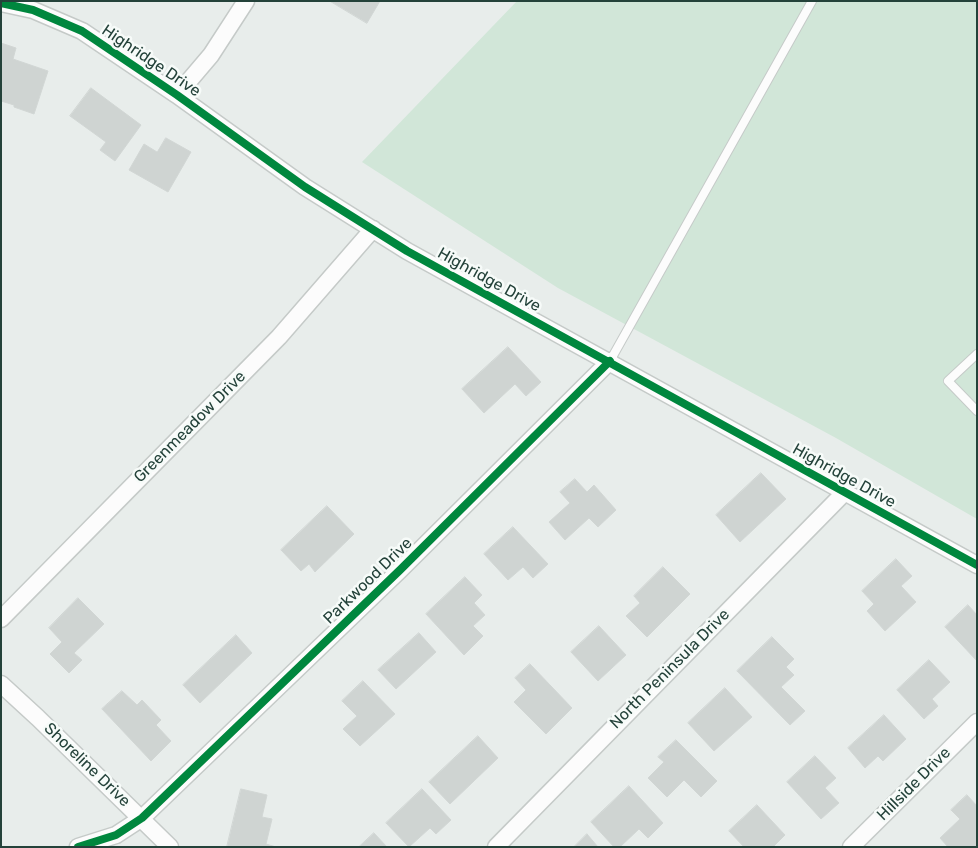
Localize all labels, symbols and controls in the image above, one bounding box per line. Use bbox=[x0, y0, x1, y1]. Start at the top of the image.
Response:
street label: Highridge Drive bbox=[98, 21, 204, 101]
street label: Highridge Drive bbox=[434, 244, 544, 316]
street label: Greenmeadow Drive bbox=[130, 367, 250, 487]
street label: Highridge Drive bbox=[789, 440, 899, 512]
street label: Parkwood Drive bbox=[320, 534, 416, 628]
street label: North Peninsula Drive bbox=[606, 605, 734, 733]
street label: Shoreline Drive bbox=[40, 719, 134, 811]
street label: Hillside Drive bbox=[873, 743, 955, 825]

